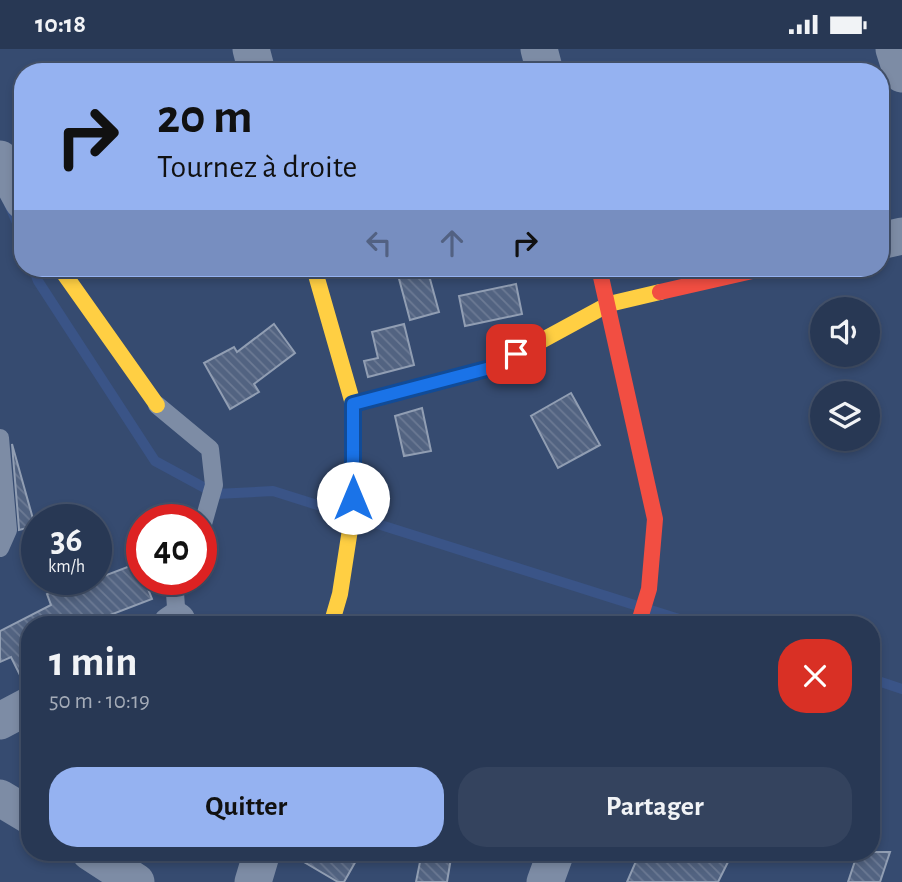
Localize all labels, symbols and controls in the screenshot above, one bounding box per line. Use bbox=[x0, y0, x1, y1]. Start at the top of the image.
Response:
text: 10:18 bbox=[35, 11, 86, 37]
icon: right bbox=[42, 91, 133, 182]
text: 20 m bbox=[157, 93, 253, 142]
text: Tournez à droite bbox=[157, 151, 357, 183]
icon: left bbox=[360, 224, 398, 262]
icon: ahead bbox=[433, 224, 471, 262]
icon: right bbox=[506, 224, 544, 262]
map controls bbox=[810, 297, 880, 451]
button: sound bbox=[810, 297, 880, 367]
pin bbox=[486, 324, 546, 384]
icon: arrive bbox=[497, 335, 535, 373]
button: layers bbox=[810, 381, 880, 451]
position arrow bbox=[316, 461, 390, 535]
speed limit sign: 40 bbox=[126, 504, 217, 595]
text: 36 bbox=[50, 523, 82, 558]
text: km/h bbox=[48, 558, 85, 576]
button: close bbox=[778, 639, 852, 713]
text: 1 min bbox=[49, 641, 138, 683]
text: 50 m · 10:19 bbox=[49, 690, 150, 713]
button: Quitter bbox=[49, 767, 444, 847]
button: Partager bbox=[458, 767, 852, 847]

